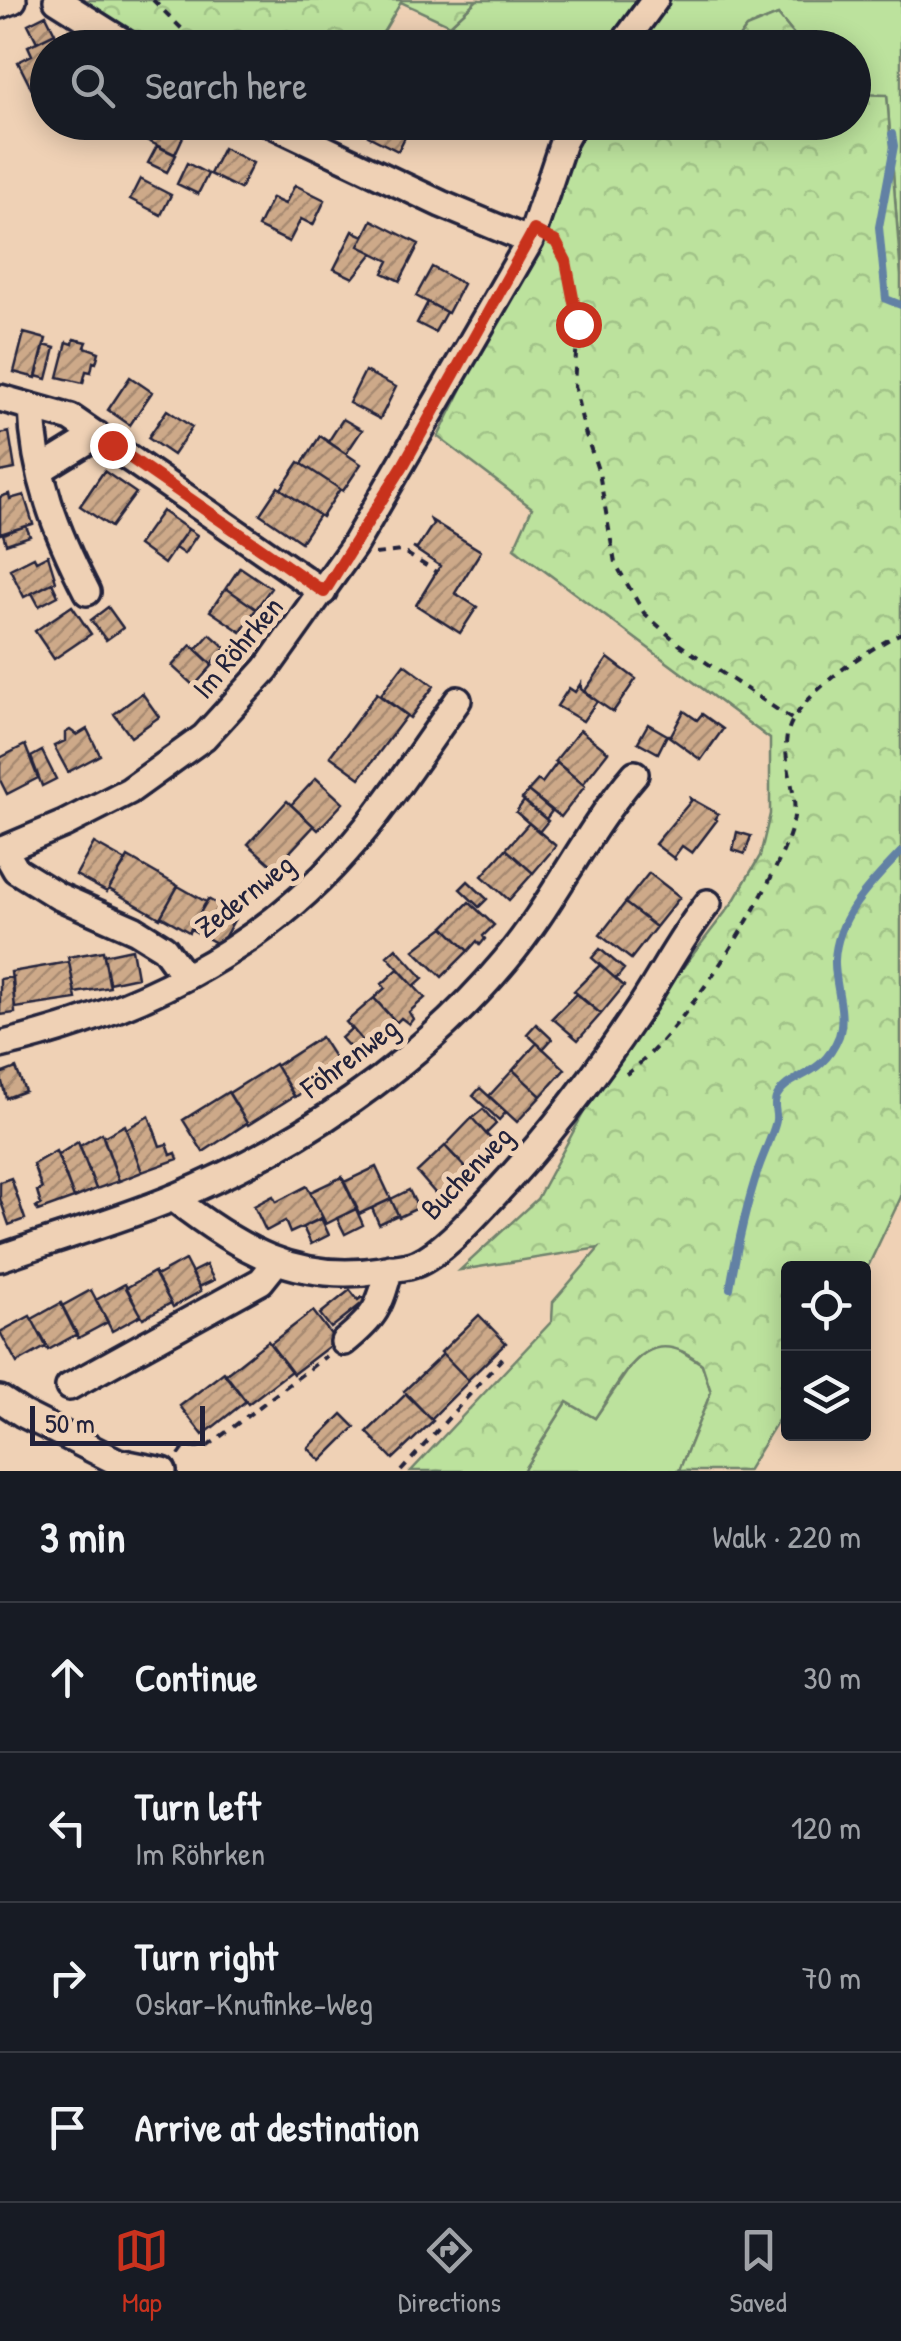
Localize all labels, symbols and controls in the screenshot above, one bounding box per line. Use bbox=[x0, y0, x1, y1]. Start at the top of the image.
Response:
search box bbox=[30, 30, 871, 140]
icon: search bbox=[65, 58, 120, 113]
text: Search here bbox=[145, 59, 307, 111]
route start bbox=[556, 302, 602, 348]
route end bbox=[90, 423, 136, 469]
street label: Im Röhrken bbox=[182, 587, 292, 707]
street label: Zedernweg bbox=[186, 844, 302, 946]
street label: Föhrenweg bbox=[291, 1007, 406, 1107]
street label: Buchenweg bbox=[411, 1116, 521, 1228]
map controls bbox=[781, 1261, 871, 1441]
button: locate bbox=[781, 1261, 871, 1351]
button: layers bbox=[781, 1351, 871, 1441]
scale bar bbox=[30, 1401, 205, 1446]
text: 50 m bbox=[45, 1404, 95, 1442]
text: 3 min bbox=[40, 1508, 125, 1565]
text: Walk · 220 m bbox=[712, 1515, 861, 1558]
icon: ahead bbox=[40, 1650, 95, 1705]
text: Continue bbox=[135, 1651, 257, 1703]
text: 30 m bbox=[803, 1656, 861, 1699]
text: Turn left bbox=[135, 1780, 260, 1832]
icon: left bbox=[40, 1800, 95, 1855]
text: 120 m bbox=[791, 1806, 861, 1849]
text: Im Röhrken bbox=[135, 1832, 265, 1875]
text: Turn right bbox=[135, 1930, 278, 1982]
icon: right bbox=[40, 1950, 95, 2005]
text: 70 m bbox=[802, 1956, 861, 1999]
text: Oskar-Knufinke-Weg bbox=[135, 1982, 373, 2025]
icon: arrive bbox=[40, 2100, 95, 2155]
text: Arrive at destination bbox=[135, 2101, 419, 2153]
tab: Map bbox=[114, 2223, 169, 2321]
tab: Directions bbox=[398, 2223, 501, 2321]
tab: Saved bbox=[730, 2223, 787, 2321]

